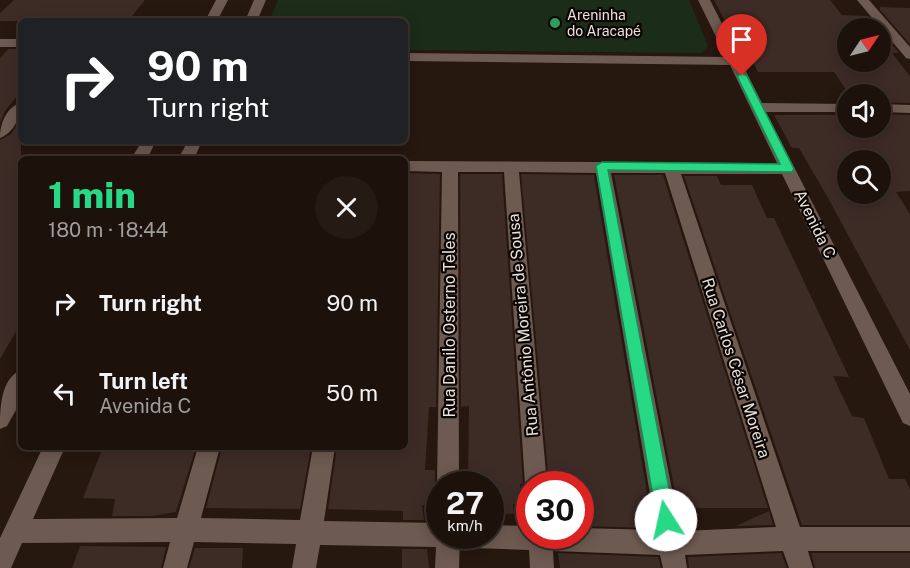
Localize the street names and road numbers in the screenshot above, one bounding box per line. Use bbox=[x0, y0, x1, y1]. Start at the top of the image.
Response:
street label: Avenida C bbox=[790, 187, 840, 261]
street label: Rua Antônio Moreira de Sousa bbox=[504, 213, 542, 437]
street label: Rua Danilo Osterno Teles bbox=[440, 232, 459, 418]
street label: Rua Carlos César Moreira bbox=[698, 275, 774, 461]

